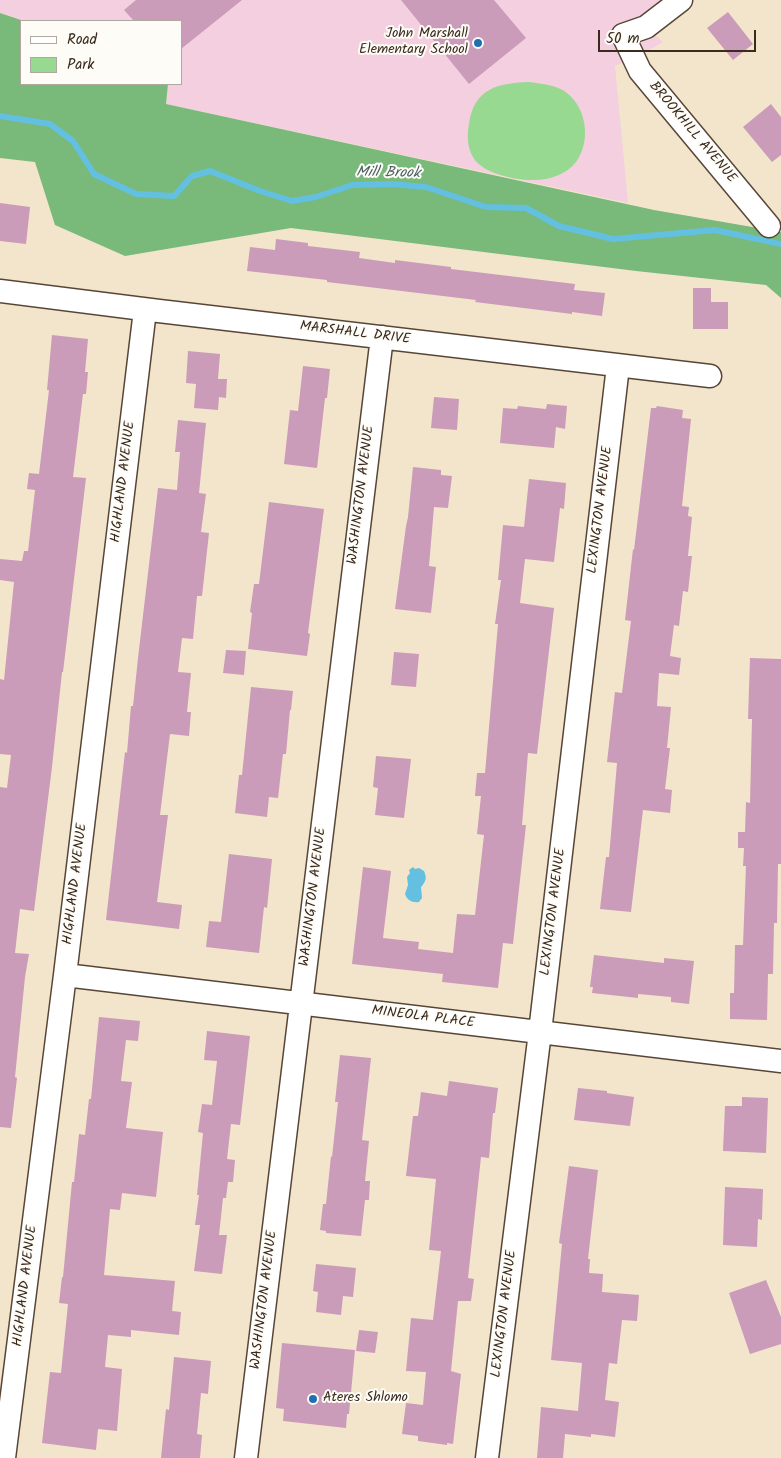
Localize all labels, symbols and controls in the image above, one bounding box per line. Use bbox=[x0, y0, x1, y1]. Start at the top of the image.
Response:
legend bbox=[20, 20, 182, 85]
scale bar bbox=[601, 20, 758, 52]
place label: John Marshall Elementary School bbox=[359, 27, 468, 59]
text: 50 m bbox=[606, 27, 640, 51]
text: Road bbox=[67, 28, 97, 52]
marker: John Marshall Elementary School bbox=[472, 37, 484, 49]
text: Park bbox=[67, 53, 94, 77]
street label: BROOKHILL AVENUE bbox=[645, 79, 739, 187]
water label: Mill Brook bbox=[356, 164, 420, 184]
street label: MARSHALL DRIVE bbox=[299, 319, 411, 349]
street label: HIGHLAND AVENUE bbox=[108, 420, 140, 544]
street label: WASHINGTON AVENUE bbox=[345, 424, 379, 566]
street label: LEXINGTON AVENUE bbox=[585, 445, 617, 575]
street label: HIGHLAND AVENUE bbox=[60, 822, 92, 946]
street label: WASHINGTON AVENUE bbox=[297, 826, 331, 968]
street label: LEXINGTON AVENUE bbox=[538, 847, 570, 977]
street label: MINEOLA PLACE bbox=[370, 1003, 476, 1033]
street label: HIGHLAND AVENUE bbox=[10, 1224, 42, 1348]
street label: WASHINGTON AVENUE bbox=[248, 1229, 282, 1371]
street label: LEXINGTON AVENUE bbox=[489, 1249, 521, 1379]
place label: Ateres Shlomo bbox=[323, 1391, 408, 1407]
marker: Ateres Shlomo bbox=[307, 1393, 319, 1405]

